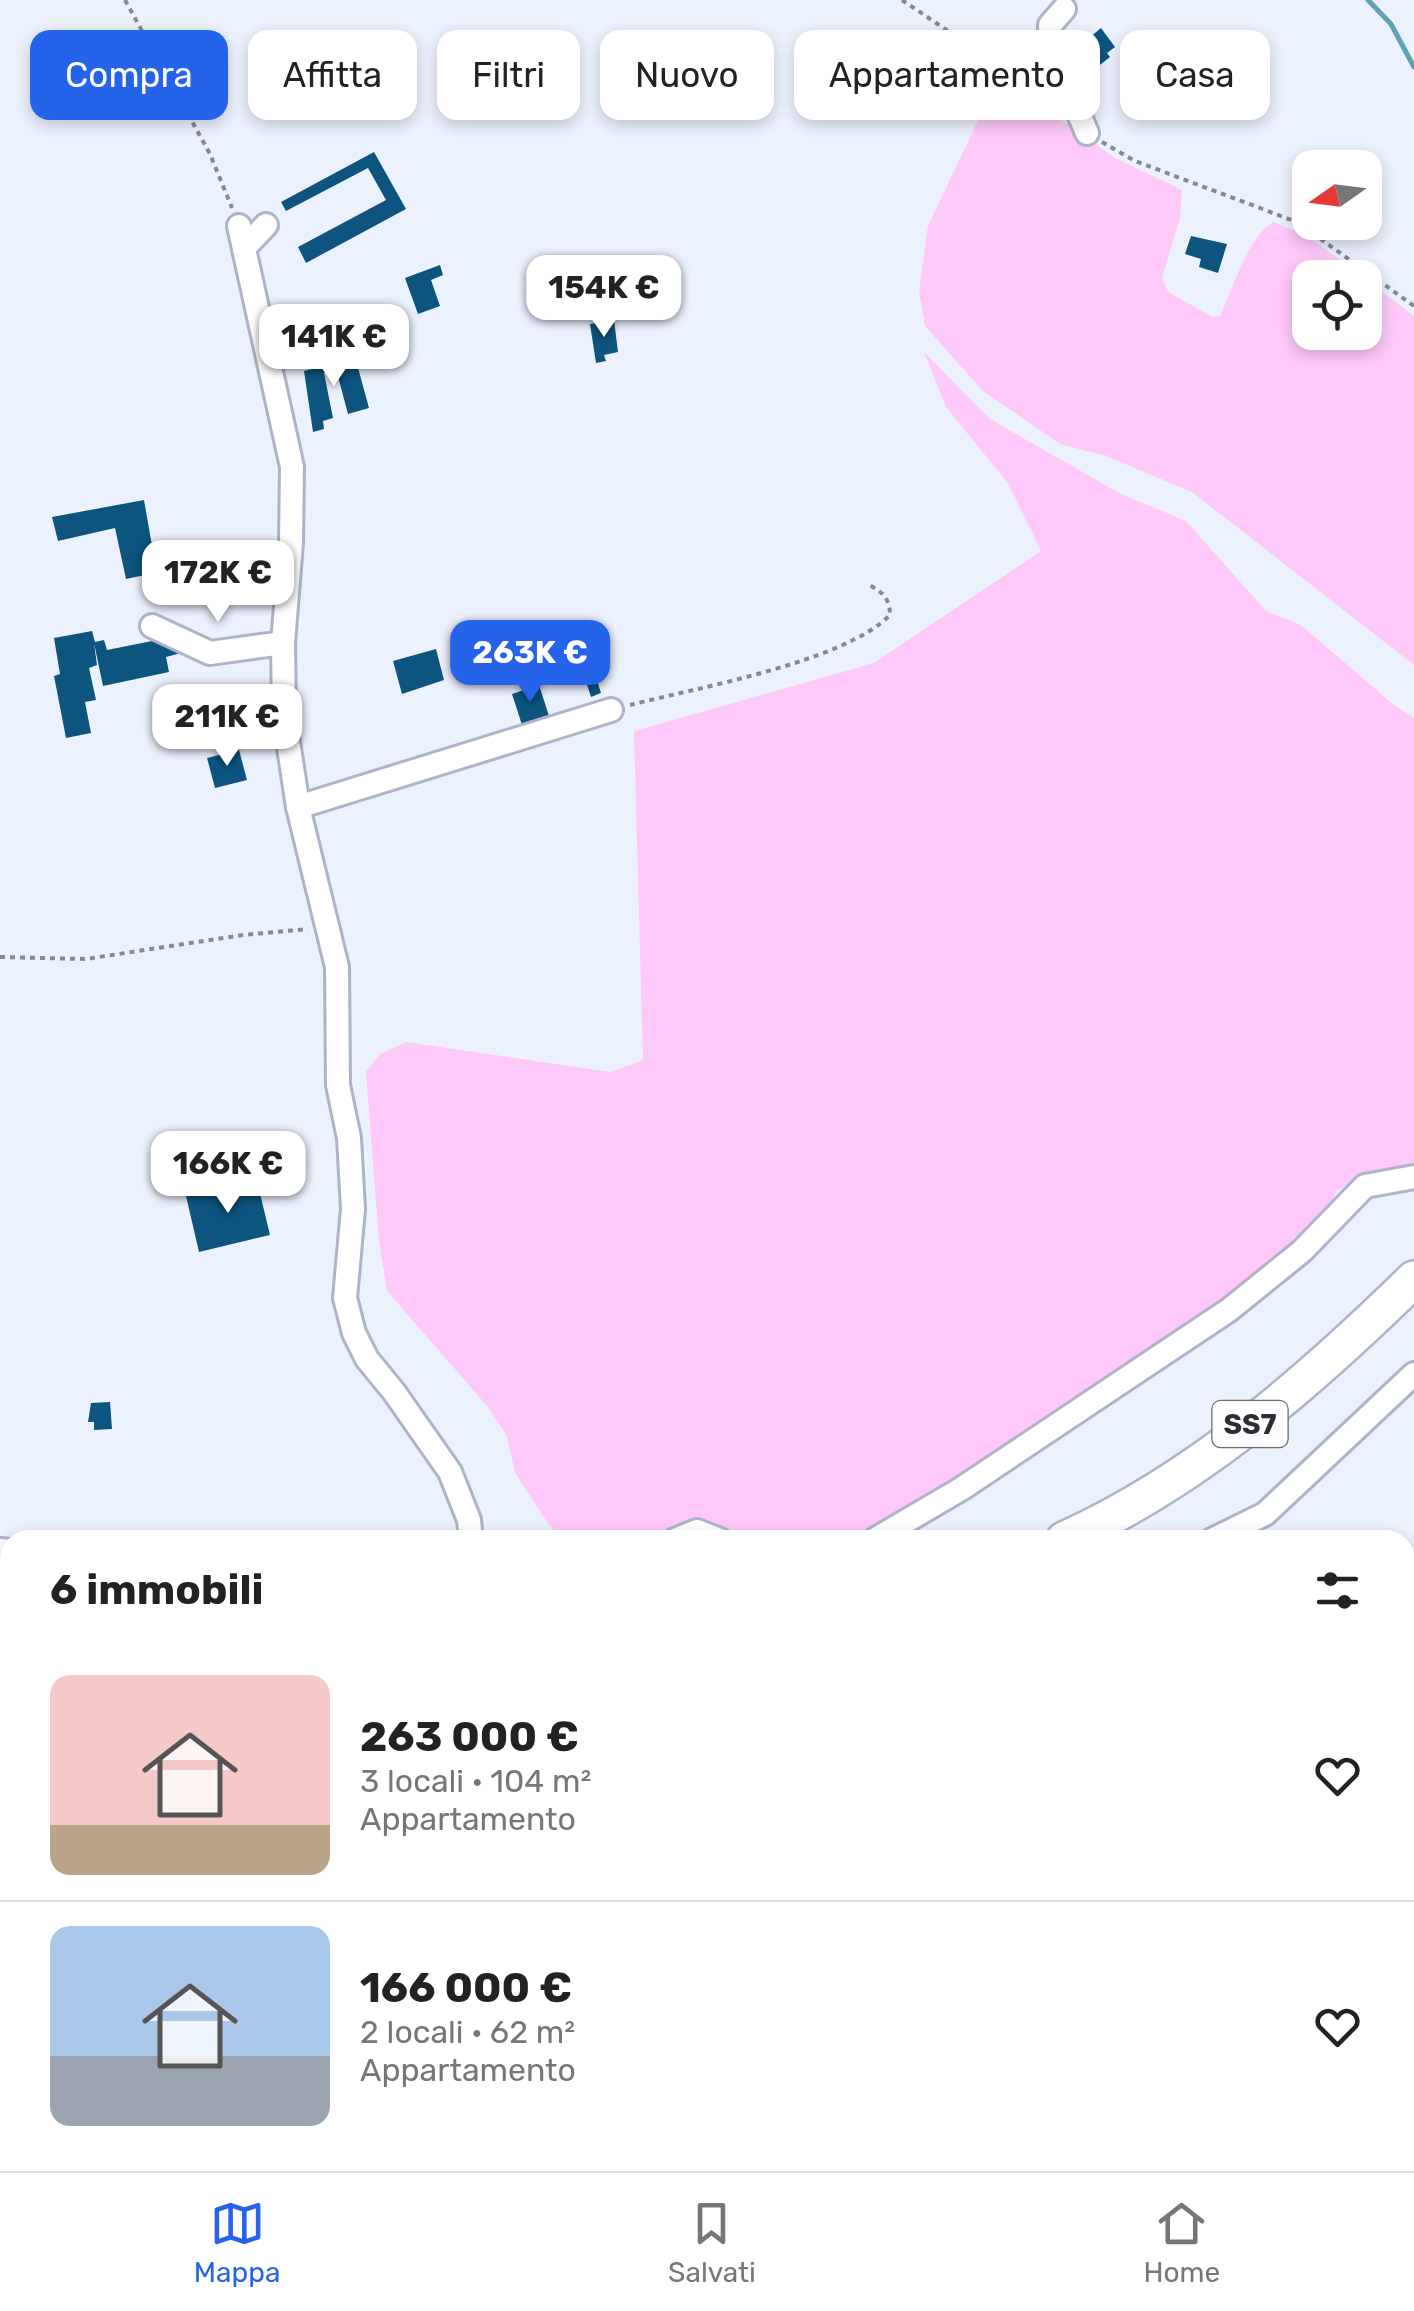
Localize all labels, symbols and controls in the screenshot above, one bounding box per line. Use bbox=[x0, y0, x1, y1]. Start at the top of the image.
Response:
chip: Compra bbox=[30, 30, 228, 120]
chip: Affitta bbox=[248, 30, 417, 120]
chip: Filtri bbox=[437, 30, 580, 120]
chip: Nuovo bbox=[600, 30, 774, 120]
chip: Appartamento bbox=[794, 30, 1100, 120]
chip: Casa bbox=[1120, 30, 1270, 120]
north arrow bbox=[1292, 150, 1382, 240]
map controls bbox=[1292, 150, 1382, 350]
pin: 154K € bbox=[523, 255, 685, 340]
button: locate bbox=[1292, 260, 1382, 350]
text: 154K € bbox=[548, 268, 660, 306]
pin: 141K € bbox=[253, 304, 415, 389]
text: 141K € bbox=[281, 317, 387, 355]
pin: 172K € bbox=[137, 540, 299, 625]
text: 172K € bbox=[164, 553, 272, 591]
pin: 263K € bbox=[449, 620, 611, 705]
text: 263K € bbox=[472, 633, 588, 671]
pin: 211K € bbox=[146, 684, 308, 769]
text: 211K € bbox=[174, 697, 280, 735]
pin: 166K € bbox=[147, 1131, 309, 1216]
text: 166K € bbox=[173, 1144, 283, 1182]
road number: SS7 bbox=[1212, 1401, 1288, 1447]
icon: filters bbox=[1310, 1563, 1365, 1618]
text: 6 immobili bbox=[50, 1565, 263, 1615]
text: 263 000 € bbox=[360, 1712, 579, 1762]
icon: home bbox=[130, 1715, 250, 1835]
icon: heart bbox=[1310, 1748, 1365, 1803]
text: 3 locali · 104 m² bbox=[360, 1762, 591, 1800]
text: Appartamento bbox=[360, 1800, 576, 1838]
text: 166 000 € bbox=[360, 1963, 572, 2013]
icon: home bbox=[130, 1966, 250, 2086]
icon: heart bbox=[1310, 1999, 1365, 2054]
text: 2 locali · 62 m² bbox=[360, 2013, 575, 2051]
text: Appartamento bbox=[360, 2051, 576, 2089]
tab: Mappa bbox=[194, 2196, 280, 2289]
tab: Salvati bbox=[668, 2196, 756, 2289]
tab: Home bbox=[1144, 2196, 1220, 2289]

